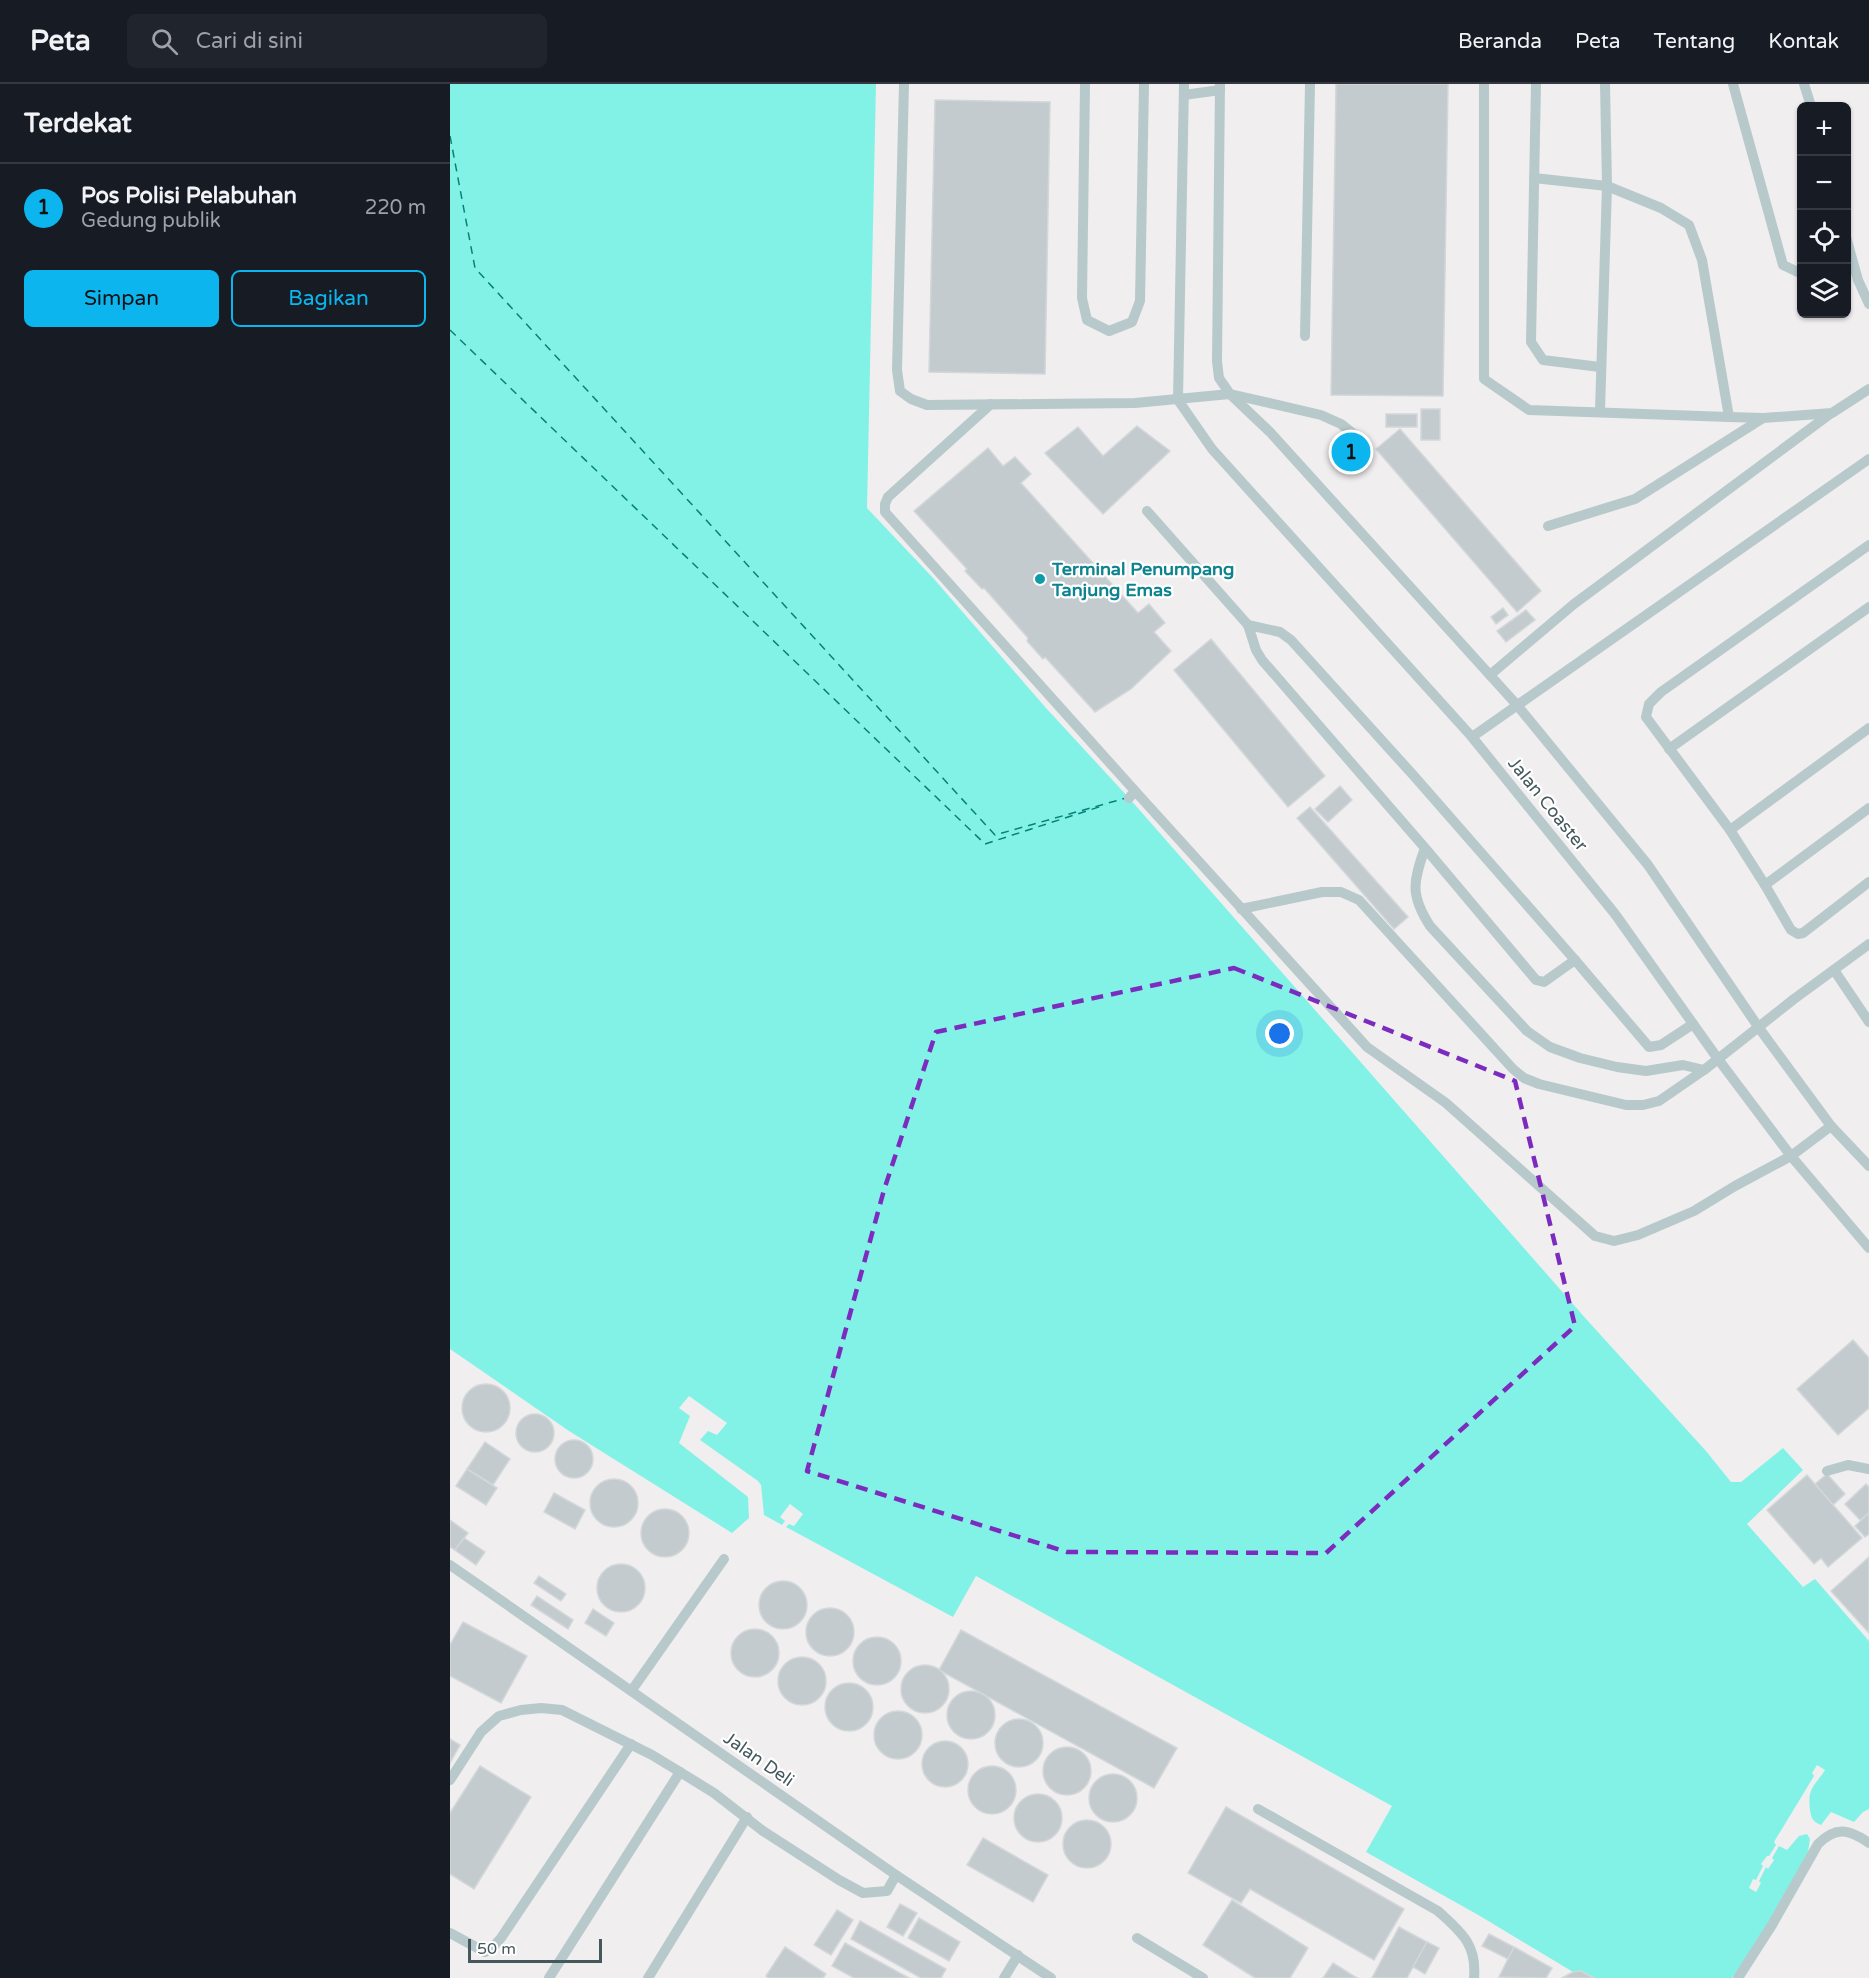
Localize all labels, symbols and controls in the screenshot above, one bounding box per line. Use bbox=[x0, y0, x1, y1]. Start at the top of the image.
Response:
search box bbox=[127, 14, 547, 68]
text: Peta bbox=[30, 24, 91, 58]
icon: search bbox=[148, 25, 181, 58]
text: Cari di sini bbox=[196, 28, 303, 54]
text: Beranda bbox=[1458, 29, 1542, 54]
text: Peta bbox=[1575, 29, 1621, 54]
text: Tentang bbox=[1654, 29, 1735, 54]
text: Kontak bbox=[1768, 29, 1839, 54]
map controls bbox=[1797, 102, 1851, 318]
button: + bbox=[1797, 102, 1851, 156]
text: Terdekat bbox=[24, 108, 132, 139]
button: − bbox=[1797, 156, 1851, 210]
text: Pos Polisi Pelabuhan bbox=[81, 183, 297, 209]
text: 1 bbox=[37, 196, 50, 220]
text: 220 m bbox=[365, 196, 426, 220]
text: Gedung publik bbox=[81, 209, 221, 233]
button: locate bbox=[1797, 210, 1851, 264]
button: layers bbox=[1797, 264, 1851, 318]
button: Simpan bbox=[24, 270, 219, 327]
button: Bagikan bbox=[231, 270, 426, 327]
pin: 1 bbox=[1332, 430, 1370, 475]
place label: Terminal Penumpang Tanjung Emas bbox=[1051, 558, 1234, 601]
marker: Terminal Penumpang Tanjung Emas bbox=[1033, 572, 1047, 586]
street label: Jalan Coaster bbox=[1503, 753, 1593, 855]
your location bbox=[1265, 1019, 1294, 1048]
street label: Jalan Deli bbox=[719, 1727, 799, 1791]
scale bar bbox=[468, 1936, 602, 1964]
text: 50 m bbox=[477, 1939, 516, 1959]

